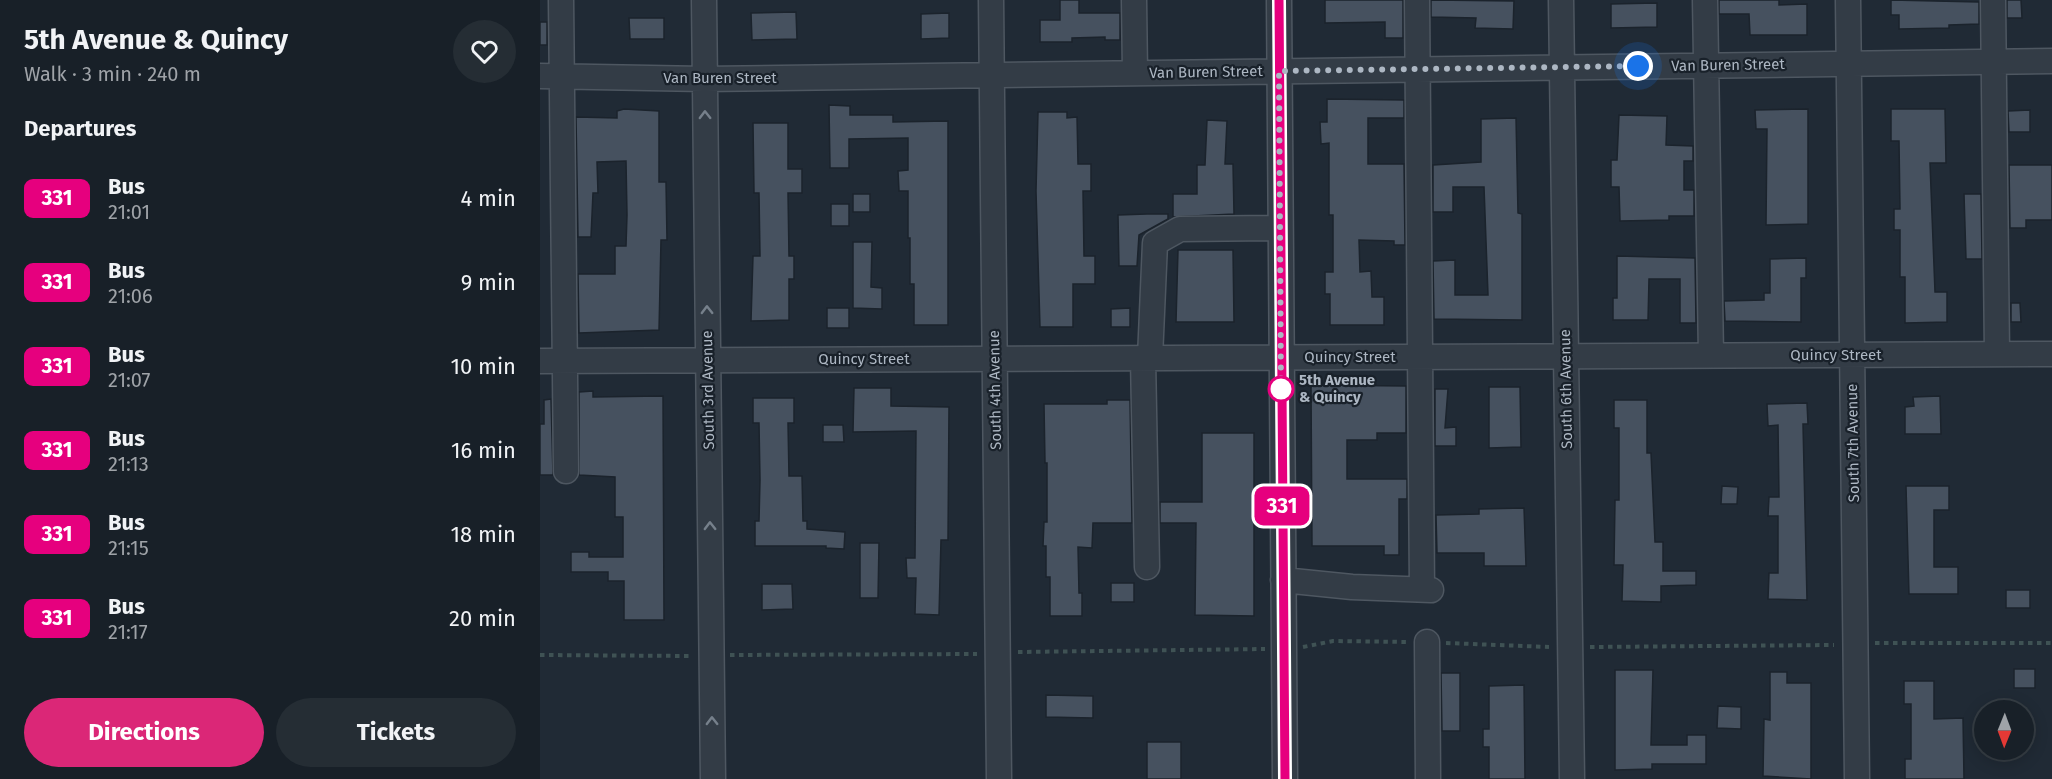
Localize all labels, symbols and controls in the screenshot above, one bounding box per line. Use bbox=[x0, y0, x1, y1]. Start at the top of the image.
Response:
button: heart bbox=[453, 20, 516, 83]
text: 5th Avenue & Quincy bbox=[24, 23, 288, 56]
your location bbox=[1623, 51, 1653, 81]
street label: Van Buren Street bbox=[1671, 55, 1785, 75]
text: Walk · 3 min · 240 m bbox=[24, 62, 201, 86]
street label: Van Buren Street bbox=[1149, 62, 1263, 82]
street label: Van Buren Street bbox=[663, 69, 777, 87]
one-way arrow bbox=[699, 110, 711, 119]
text: Departures bbox=[24, 115, 136, 142]
text: Bus bbox=[108, 173, 145, 200]
text: 331 bbox=[41, 185, 73, 211]
text: 4 min bbox=[461, 185, 516, 212]
text: 21:01 bbox=[108, 200, 150, 224]
text: Bus bbox=[108, 257, 145, 284]
text: 331 bbox=[41, 269, 73, 295]
text: 9 min bbox=[461, 269, 516, 296]
text: 21:06 bbox=[108, 284, 153, 308]
one-way arrow bbox=[701, 305, 713, 314]
street label: South 6th Avenue bbox=[1556, 329, 1576, 449]
street label: South 3rd Avenue bbox=[698, 330, 718, 450]
street label: South 4th Avenue bbox=[985, 330, 1005, 450]
text: Bus bbox=[108, 341, 145, 368]
street label: Quincy Street bbox=[1790, 346, 1882, 364]
street label: Quincy Street bbox=[1304, 348, 1396, 366]
street label: Quincy Street bbox=[818, 350, 910, 368]
text: 331 bbox=[41, 353, 73, 379]
text: 10 min bbox=[450, 353, 516, 380]
text: 21:07 bbox=[108, 368, 151, 392]
place label: 5th Avenue & Quincy bbox=[1299, 371, 1375, 406]
marker: 5th Avenue & Quincy bbox=[1268, 376, 1294, 402]
street label: South 7th Avenue bbox=[1843, 384, 1863, 502]
text: Bus bbox=[108, 425, 145, 452]
text: 331 bbox=[41, 437, 73, 463]
text: 16 min bbox=[451, 437, 516, 464]
text: 21:13 bbox=[108, 452, 149, 476]
line badge: 331 bbox=[1248, 486, 1317, 526]
text: 331 bbox=[1266, 493, 1298, 519]
text: Bus bbox=[108, 509, 145, 536]
text: 331 bbox=[41, 521, 73, 547]
text: 18 min bbox=[451, 521, 516, 548]
one-way arrow bbox=[703, 521, 716, 530]
text: 21:15 bbox=[108, 536, 149, 560]
text: Bus bbox=[108, 593, 145, 620]
text: 331 bbox=[41, 605, 73, 631]
text: 20 min bbox=[449, 605, 516, 632]
text: 21:17 bbox=[108, 620, 148, 644]
button: Directions bbox=[24, 698, 264, 767]
button: Tickets bbox=[276, 698, 516, 767]
north arrow bbox=[1974, 700, 2034, 760]
map controls bbox=[1974, 700, 2034, 760]
one-way arrow bbox=[706, 716, 718, 725]

